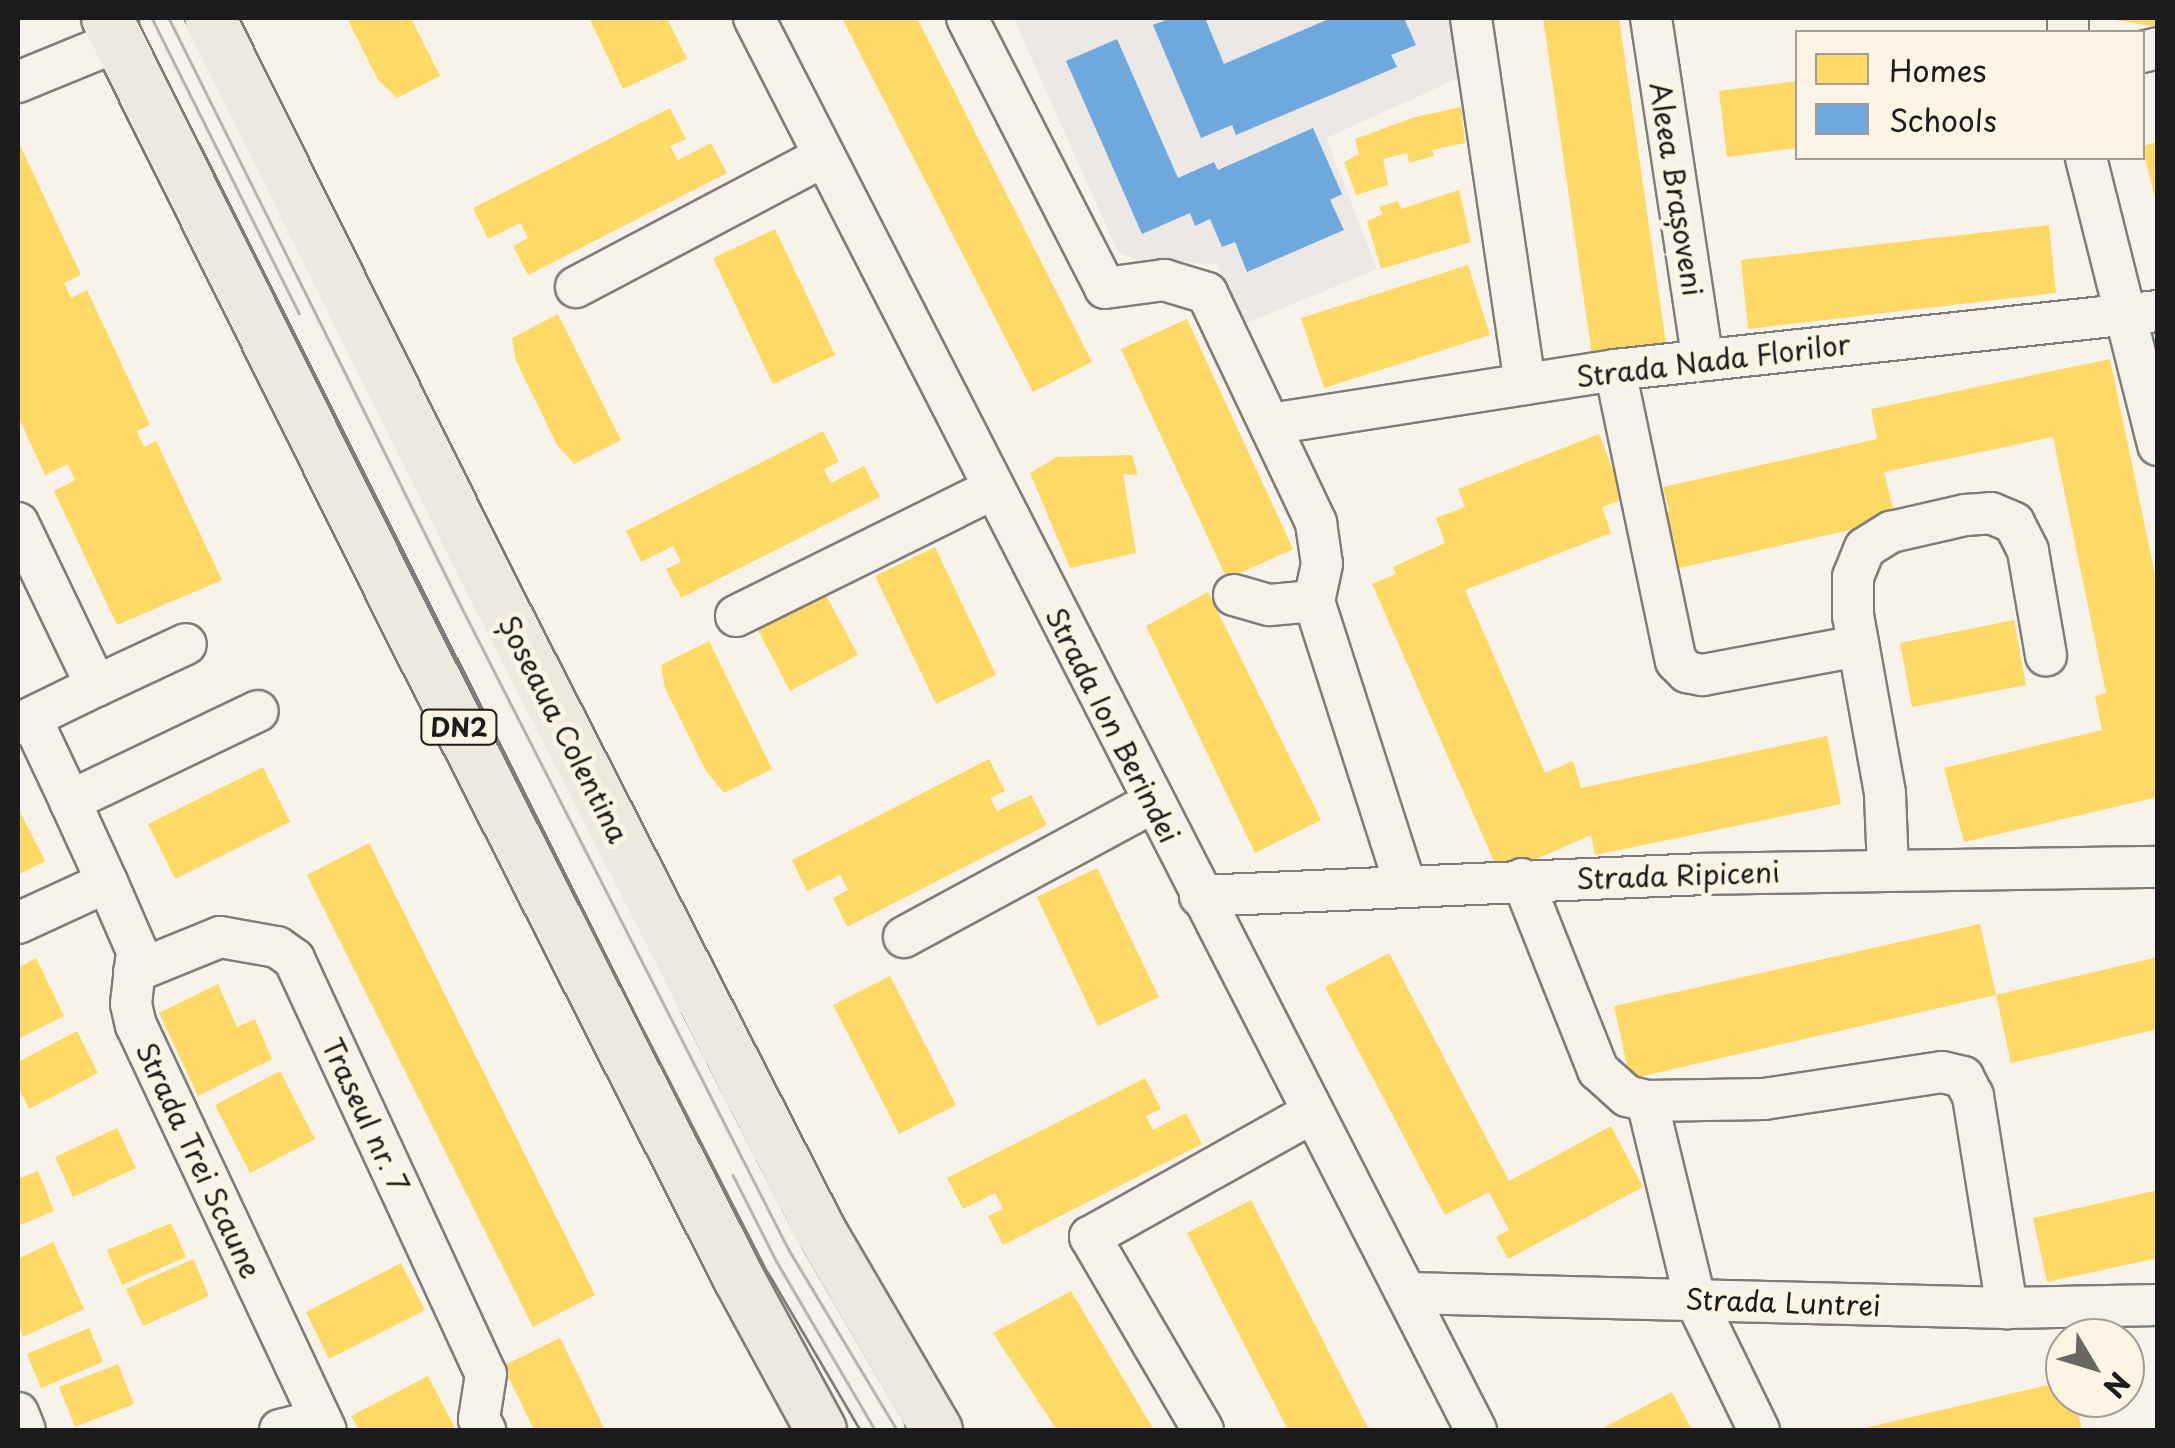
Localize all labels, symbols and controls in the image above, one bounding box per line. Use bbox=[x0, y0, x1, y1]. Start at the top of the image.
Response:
legend bbox=[1795, 30, 2145, 160]
text: Homes bbox=[1889, 47, 1986, 92]
street label: Aleea Brașoveni bbox=[1643, 79, 1711, 299]
text: Schools bbox=[1889, 97, 1997, 142]
street label: Strada Nada Florilor bbox=[1573, 326, 1853, 394]
street label: Strada Ion Berindei bbox=[1039, 601, 1187, 849]
street label: Șoseaua Colentina bbox=[492, 610, 636, 848]
road number: DN2 bbox=[419, 707, 499, 747]
street label: Strada Ripiceni bbox=[1575, 855, 1781, 895]
street label: Traseul nr. 7 bbox=[316, 1033, 416, 1197]
street label: Strada Trei Scaune bbox=[129, 1035, 269, 1285]
street label: Strada Luntrei bbox=[1684, 1282, 1882, 1322]
north arrow bbox=[2045, 1318, 2145, 1418]
text: N bbox=[2094, 1364, 2141, 1408]

